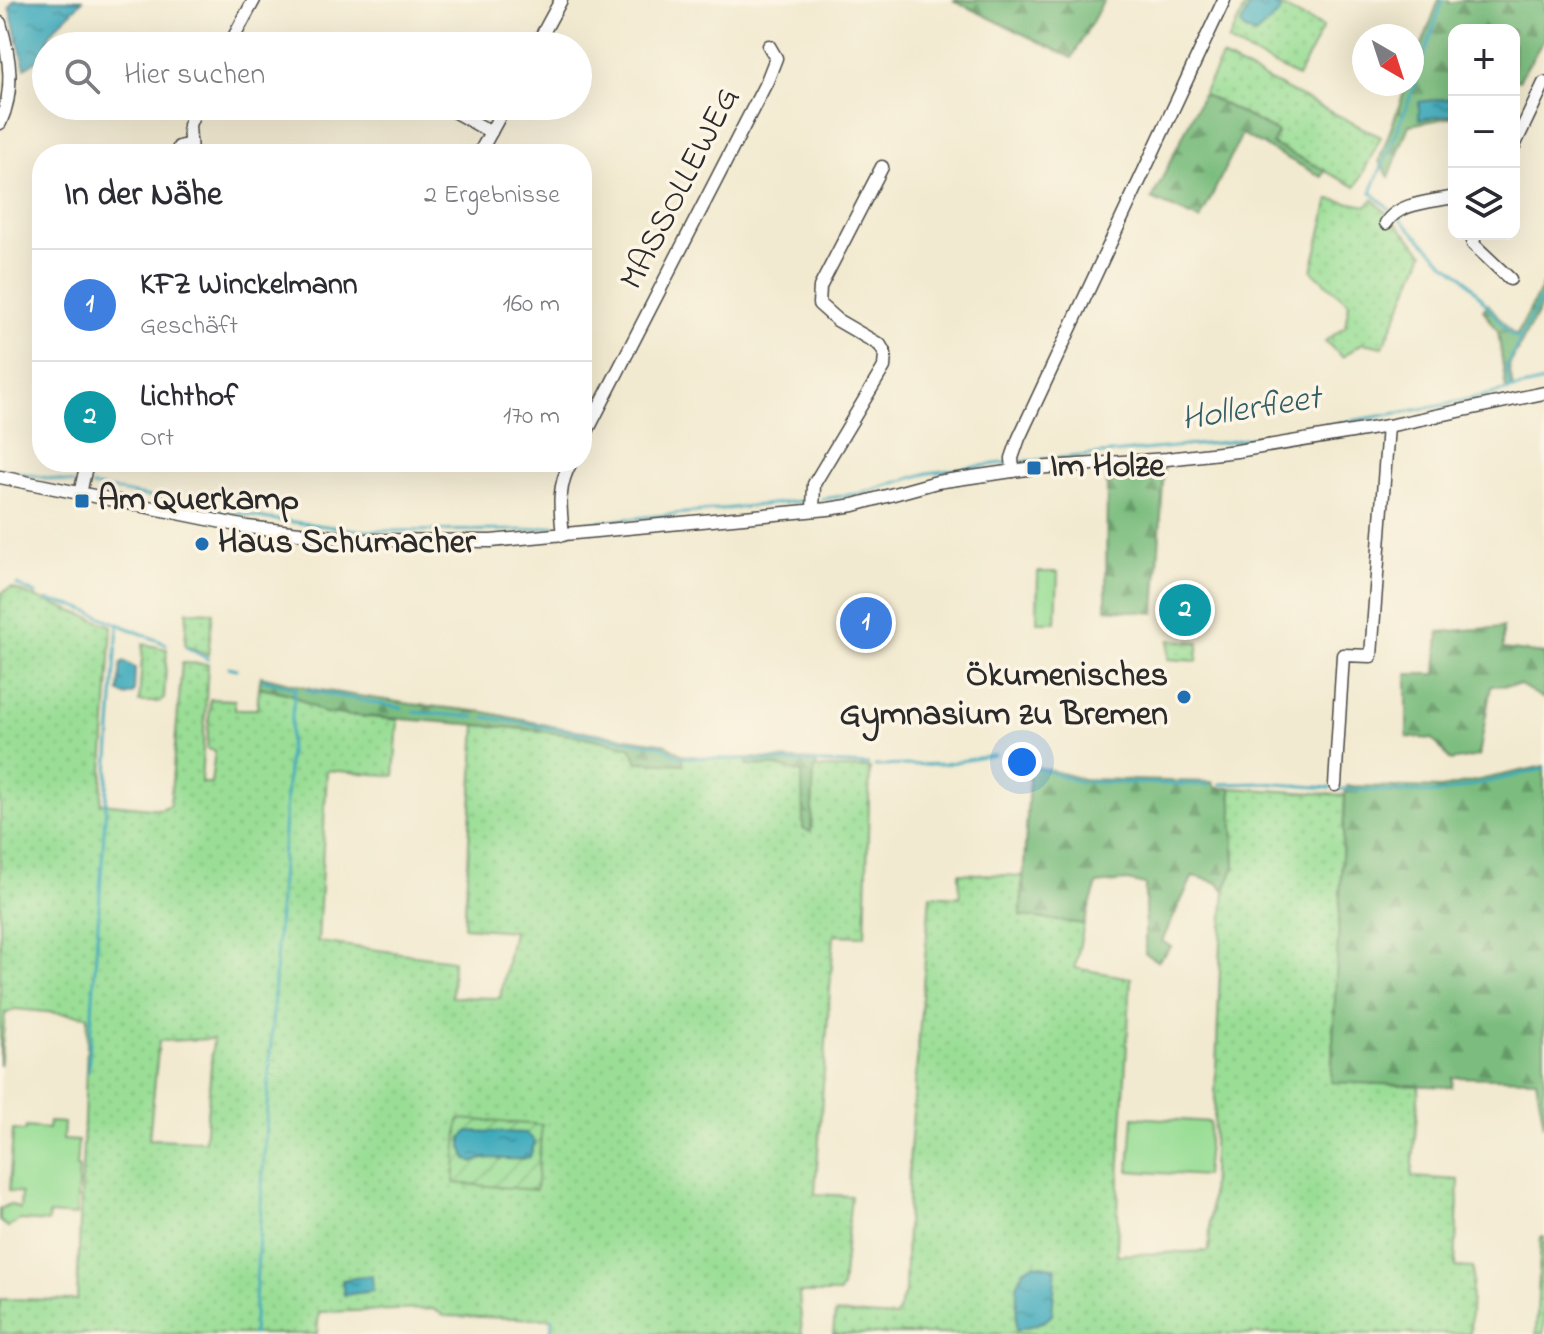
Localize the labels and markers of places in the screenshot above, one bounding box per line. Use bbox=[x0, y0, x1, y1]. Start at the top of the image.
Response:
place label: Im Holze bbox=[1050, 443, 1165, 493]
marker: Im Holze bbox=[1025, 459, 1043, 477]
place label: Am Querkamp bbox=[98, 476, 299, 526]
marker: Am Querkamp bbox=[73, 492, 91, 510]
place label: Haus Schumacher bbox=[218, 519, 477, 569]
marker: Haus Schumacher bbox=[193, 535, 211, 553]
pin: 2 bbox=[1159, 580, 1211, 640]
pin: 1 bbox=[840, 593, 892, 653]
place label: Ökumenisches Gymnasium zu Bremen bbox=[839, 652, 1168, 742]
marker: Ökumenisches Gymnasium zu Bremen bbox=[1175, 688, 1193, 706]

